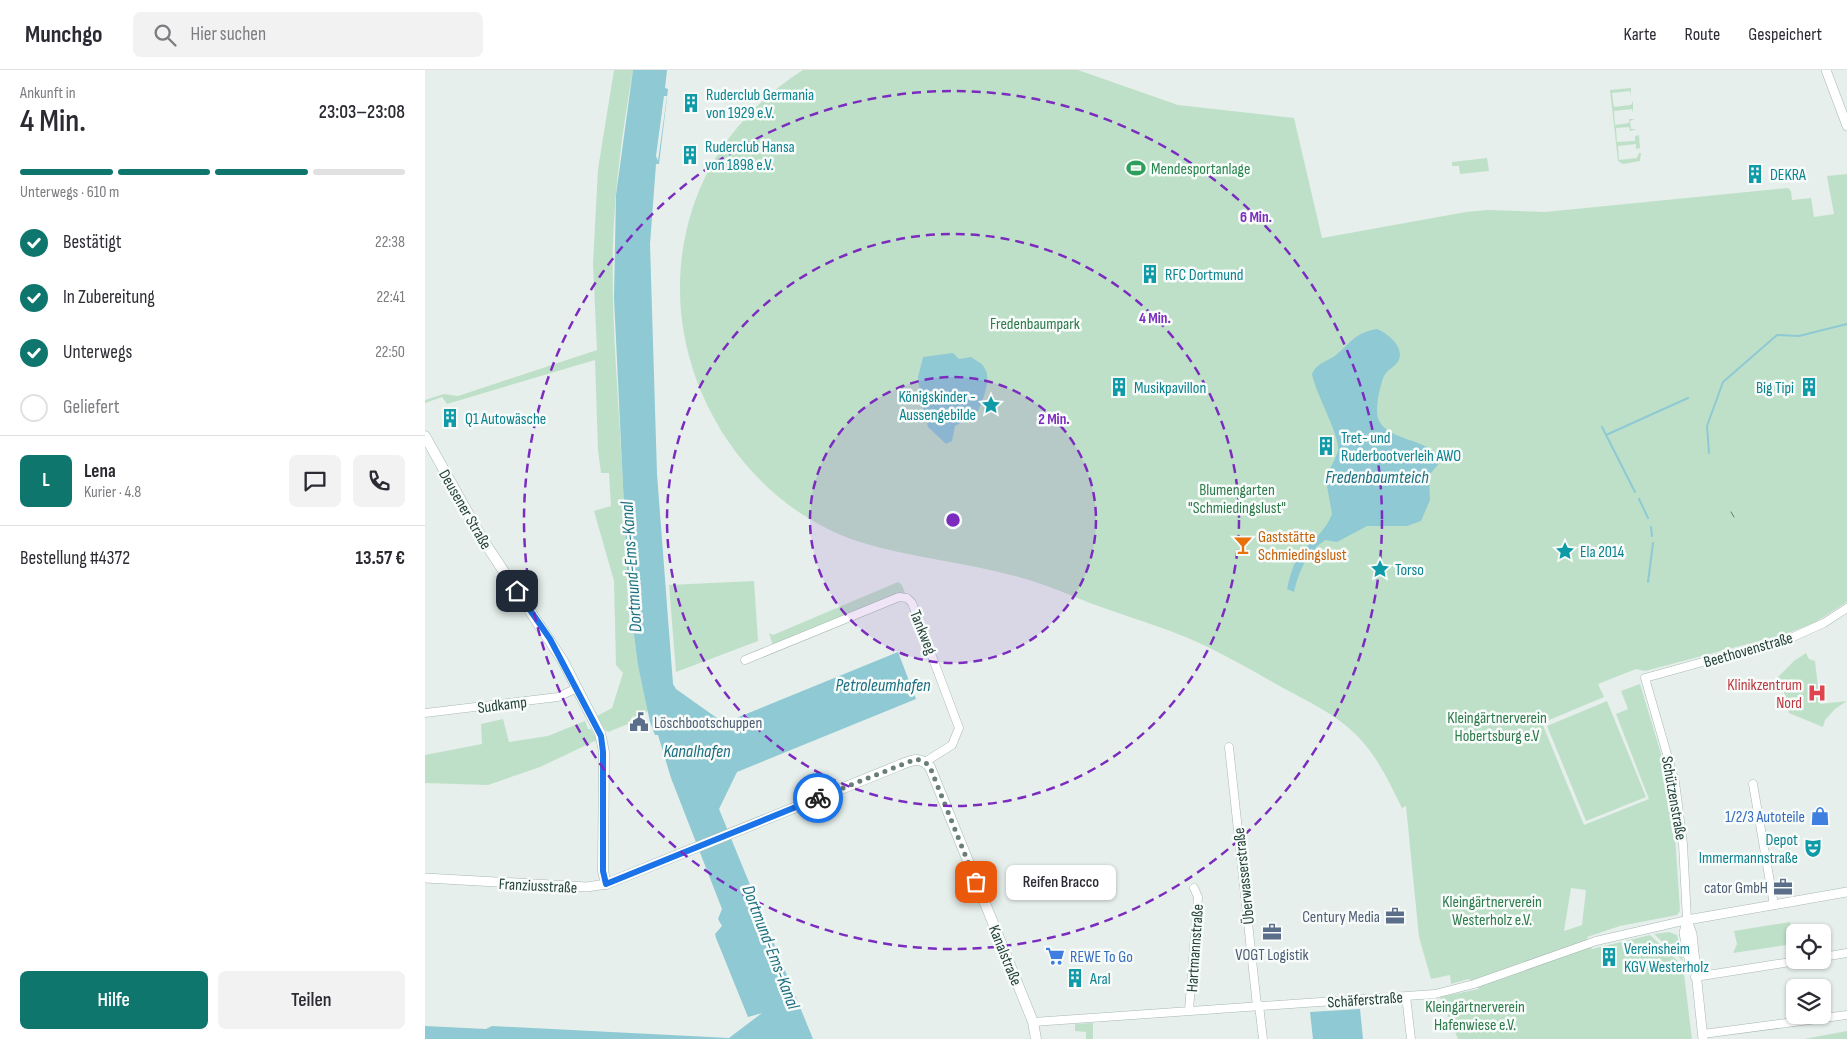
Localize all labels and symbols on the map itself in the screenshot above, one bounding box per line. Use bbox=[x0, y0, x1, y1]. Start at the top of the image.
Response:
place label: Ruderclub Germania von 1929 e.V. bbox=[706, 86, 814, 123]
building icon: Ruderclub Germania von 1929 e.V. bbox=[680, 92, 702, 114]
place label: Ruderclub Hansa von 1898 e.V. bbox=[705, 138, 795, 175]
building icon: Ruderclub Hansa von 1898 e.V. bbox=[679, 144, 701, 166]
sports icon: Mendesportanlage bbox=[1125, 157, 1147, 179]
place label: Mendesportanlage bbox=[1151, 160, 1250, 179]
building icon: DEKRA bbox=[1744, 163, 1766, 185]
place label: DEKRA bbox=[1770, 166, 1806, 185]
text: 6 Min. bbox=[1240, 208, 1272, 227]
building icon: RFC Dortmund bbox=[1139, 263, 1161, 285]
place label: RFC Dortmund bbox=[1165, 266, 1243, 285]
text: 4 Min. bbox=[1139, 309, 1171, 328]
park label: Fredenbaumpark bbox=[990, 315, 1080, 334]
building icon: Musikpavillon bbox=[1108, 376, 1130, 398]
building icon: Big Tipi bbox=[1798, 376, 1820, 398]
place label: Musikpavillon bbox=[1134, 379, 1206, 398]
place label: Big Tipi bbox=[1756, 379, 1794, 398]
place label: Königskinder - Aussengebilde bbox=[898, 388, 976, 425]
place icon: Königskinder - Aussengebilde bbox=[980, 394, 1002, 416]
building icon: Q1 Autowäsche bbox=[439, 407, 461, 429]
place label: Q1 Autowäsche bbox=[465, 410, 546, 429]
text: 2 Min. bbox=[1038, 410, 1070, 429]
place label: Tret- und Ruderbootverleih AWO bbox=[1341, 429, 1461, 466]
building icon: Tret- und Ruderbootverleih AWO bbox=[1315, 435, 1337, 457]
street label: Deusener Straße bbox=[434, 466, 495, 553]
water label: Fredenbaumteich bbox=[1325, 467, 1429, 488]
park label: Blumengarten "Schmiedingslust" bbox=[1188, 481, 1286, 518]
water label: Dortmund-Ems-Kanal bbox=[616, 500, 647, 633]
centre of rings bbox=[944, 511, 962, 529]
place label: Gaststätte Schmiedingslust bbox=[1258, 528, 1347, 565]
bar icon: Gaststätte Schmiedingslust bbox=[1232, 534, 1254, 556]
place icon: Ela 2014 bbox=[1554, 540, 1576, 562]
place label: Ela 2014 bbox=[1580, 543, 1625, 562]
place icon: Torso bbox=[1369, 558, 1391, 580]
place label: Torso bbox=[1395, 561, 1424, 580]
pin bbox=[496, 570, 538, 612]
street label: Tankweg bbox=[905, 608, 940, 658]
street label: Beethovenstraße bbox=[1702, 629, 1795, 672]
water label: Petroleumhafen bbox=[835, 675, 931, 696]
place label: Klinikzentrum Nord bbox=[1727, 676, 1802, 713]
hospital icon: Klinikzentrum Nord bbox=[1806, 682, 1828, 704]
street label: Sudkamp bbox=[477, 693, 528, 718]
park label: Kleingärtnerverein Hobertsburg e.V bbox=[1447, 709, 1547, 746]
public building icon: Löschbootschuppen bbox=[628, 711, 650, 733]
place label: Löschbootschuppen bbox=[654, 714, 762, 733]
water label: Kanalhafen bbox=[663, 741, 731, 762]
street label: Schützenstraße bbox=[1657, 755, 1690, 842]
courier bbox=[793, 773, 843, 823]
shop icon: 1/2/3 Autoteile bbox=[1809, 805, 1831, 827]
place label: 1/2/3 Autoteile bbox=[1725, 808, 1805, 827]
street label: Überwasserstraße bbox=[1230, 827, 1259, 925]
place label: Depot Immermannstraße bbox=[1699, 831, 1798, 868]
theatre icon: Depot Immermannstraße bbox=[1802, 837, 1824, 859]
pin bbox=[955, 861, 997, 903]
callout: Reifen Bracco bbox=[1006, 864, 1116, 900]
street label: Franziusstraße bbox=[498, 875, 578, 898]
office icon: cator GmbH bbox=[1772, 876, 1794, 898]
place label: cator GmbH bbox=[1704, 879, 1768, 898]
water label: Dortmund-Ems-Kanal bbox=[737, 882, 804, 1013]
park label: Kleingärtnerverein Westerholz e.V. bbox=[1442, 893, 1542, 930]
street label: Hartmannstraße bbox=[1183, 903, 1208, 993]
office icon: Century Media bbox=[1384, 905, 1406, 927]
place label: Century Media bbox=[1302, 908, 1380, 927]
office icon: VOGT Logistik bbox=[1261, 921, 1283, 943]
street label: Kanalstraße bbox=[984, 923, 1025, 989]
place label: Vereinsheim KGV Westerholz bbox=[1624, 940, 1709, 977]
supermarket icon: REWE To Go bbox=[1044, 945, 1066, 967]
place label: VOGT Logistik bbox=[1235, 946, 1309, 965]
building icon: Vereinsheim KGV Westerholz bbox=[1598, 946, 1620, 968]
place label: REWE To Go bbox=[1070, 948, 1133, 967]
building icon: Aral bbox=[1064, 967, 1086, 989]
place label: Aral bbox=[1089, 970, 1111, 989]
street label: Schäferstraße bbox=[1327, 988, 1403, 1013]
park label: Kleingärtnerverein Hafenwiese e.V. bbox=[1425, 998, 1525, 1035]

